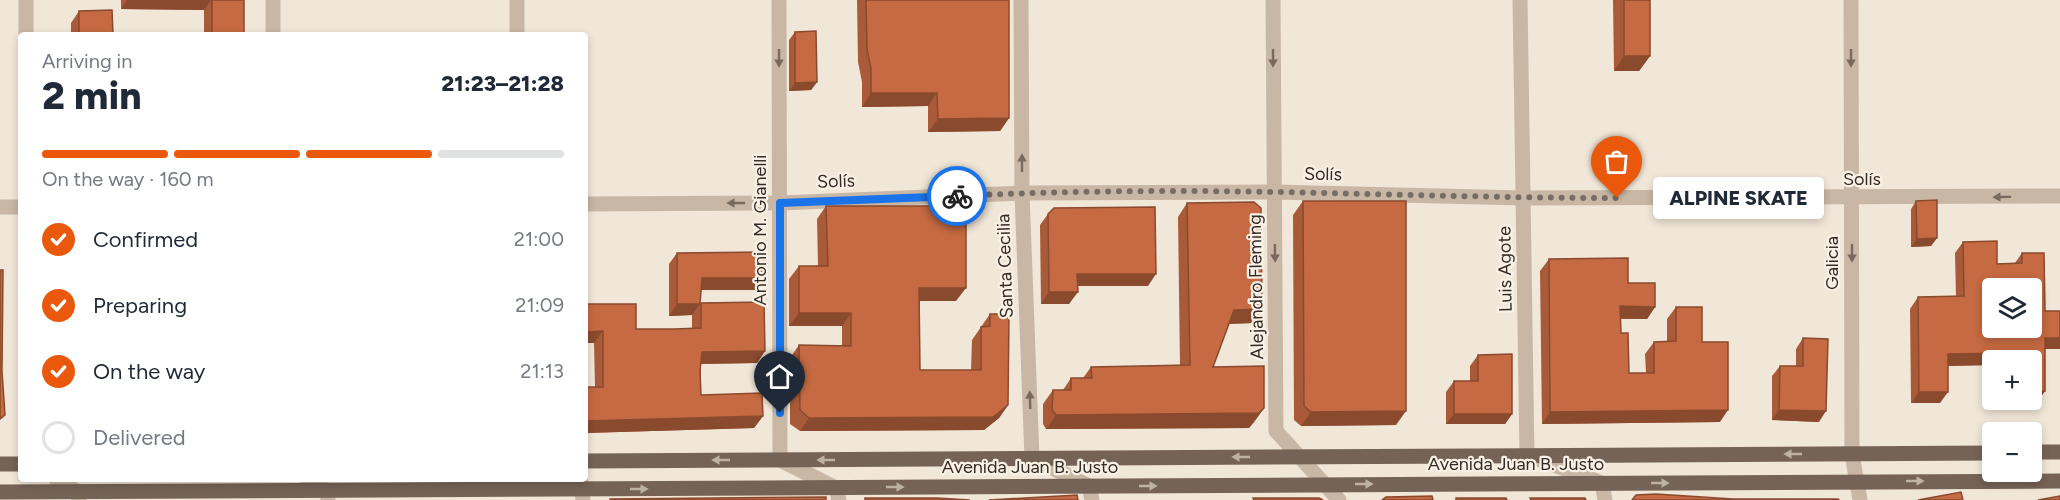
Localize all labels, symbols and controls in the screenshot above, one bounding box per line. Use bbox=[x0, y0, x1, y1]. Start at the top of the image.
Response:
text: Arriving in bbox=[42, 49, 132, 73]
one-way arrow bbox=[774, 49, 784, 68]
one-way arrow bbox=[1268, 49, 1278, 68]
one-way arrow bbox=[1846, 49, 1856, 68]
text: 21:23–21:28 bbox=[441, 70, 564, 97]
text: 2 min bbox=[42, 72, 142, 119]
pin bbox=[1591, 136, 1642, 198]
icon: bag bbox=[1600, 145, 1633, 178]
one-way arrow bbox=[1017, 154, 1027, 173]
street label: Antonio M. Gianelli bbox=[749, 155, 771, 305]
street label: Solís bbox=[1304, 163, 1342, 185]
courier bbox=[927, 166, 987, 226]
text: On the way · 160 m bbox=[42, 167, 214, 191]
street label: Solís bbox=[1843, 168, 1881, 190]
street label: Solís bbox=[817, 169, 855, 193]
callout: ALPINE SKATE bbox=[1653, 177, 1824, 219]
icon: bike bbox=[941, 180, 974, 213]
text: ALPINE SKATE bbox=[1669, 186, 1808, 210]
one-way arrow bbox=[1992, 192, 2011, 202]
one-way arrow bbox=[726, 198, 745, 208]
street label: Santa Cecilia bbox=[992, 213, 1018, 319]
street label: Alejandro Fleming bbox=[1244, 214, 1268, 360]
icon: check bbox=[42, 223, 75, 256]
text: Confirmed bbox=[93, 226, 198, 253]
street label: Luis Agote bbox=[1493, 226, 1517, 312]
text: 21:00 bbox=[514, 227, 564, 251]
street label: Galicia bbox=[1821, 236, 1843, 290]
one-way arrow bbox=[1270, 244, 1280, 263]
one-way arrow bbox=[1847, 244, 1857, 263]
map controls bbox=[1982, 278, 2042, 482]
button: layers bbox=[1982, 278, 2042, 338]
icon: check bbox=[42, 289, 75, 322]
text: Preparing bbox=[93, 292, 187, 319]
text: 21:09 bbox=[515, 293, 564, 317]
button: + bbox=[1982, 350, 2042, 410]
pin bbox=[754, 351, 805, 413]
icon: check bbox=[42, 355, 75, 388]
text: On the way bbox=[93, 358, 205, 385]
text: 21:13 bbox=[520, 359, 564, 383]
icon: home bbox=[763, 360, 796, 393]
one-way arrow bbox=[1025, 390, 1034, 409]
button: − bbox=[1982, 422, 2042, 482]
text: Delivered bbox=[93, 424, 186, 451]
one-way arrow bbox=[1784, 449, 1803, 459]
one-way arrow bbox=[1232, 452, 1251, 462]
street label: Avenida Juan B. Justo bbox=[1428, 453, 1604, 475]
one-way arrow bbox=[712, 455, 731, 465]
one-way arrow bbox=[817, 455, 836, 465]
street label: Avenida Juan B. Justo bbox=[942, 456, 1118, 478]
one-way arrow bbox=[1905, 476, 1924, 486]
one-way arrow bbox=[1651, 478, 1670, 488]
one-way arrow bbox=[1354, 479, 1373, 489]
one-way arrow bbox=[1138, 481, 1157, 491]
one-way arrow bbox=[885, 482, 904, 492]
one-way arrow bbox=[630, 484, 649, 494]

